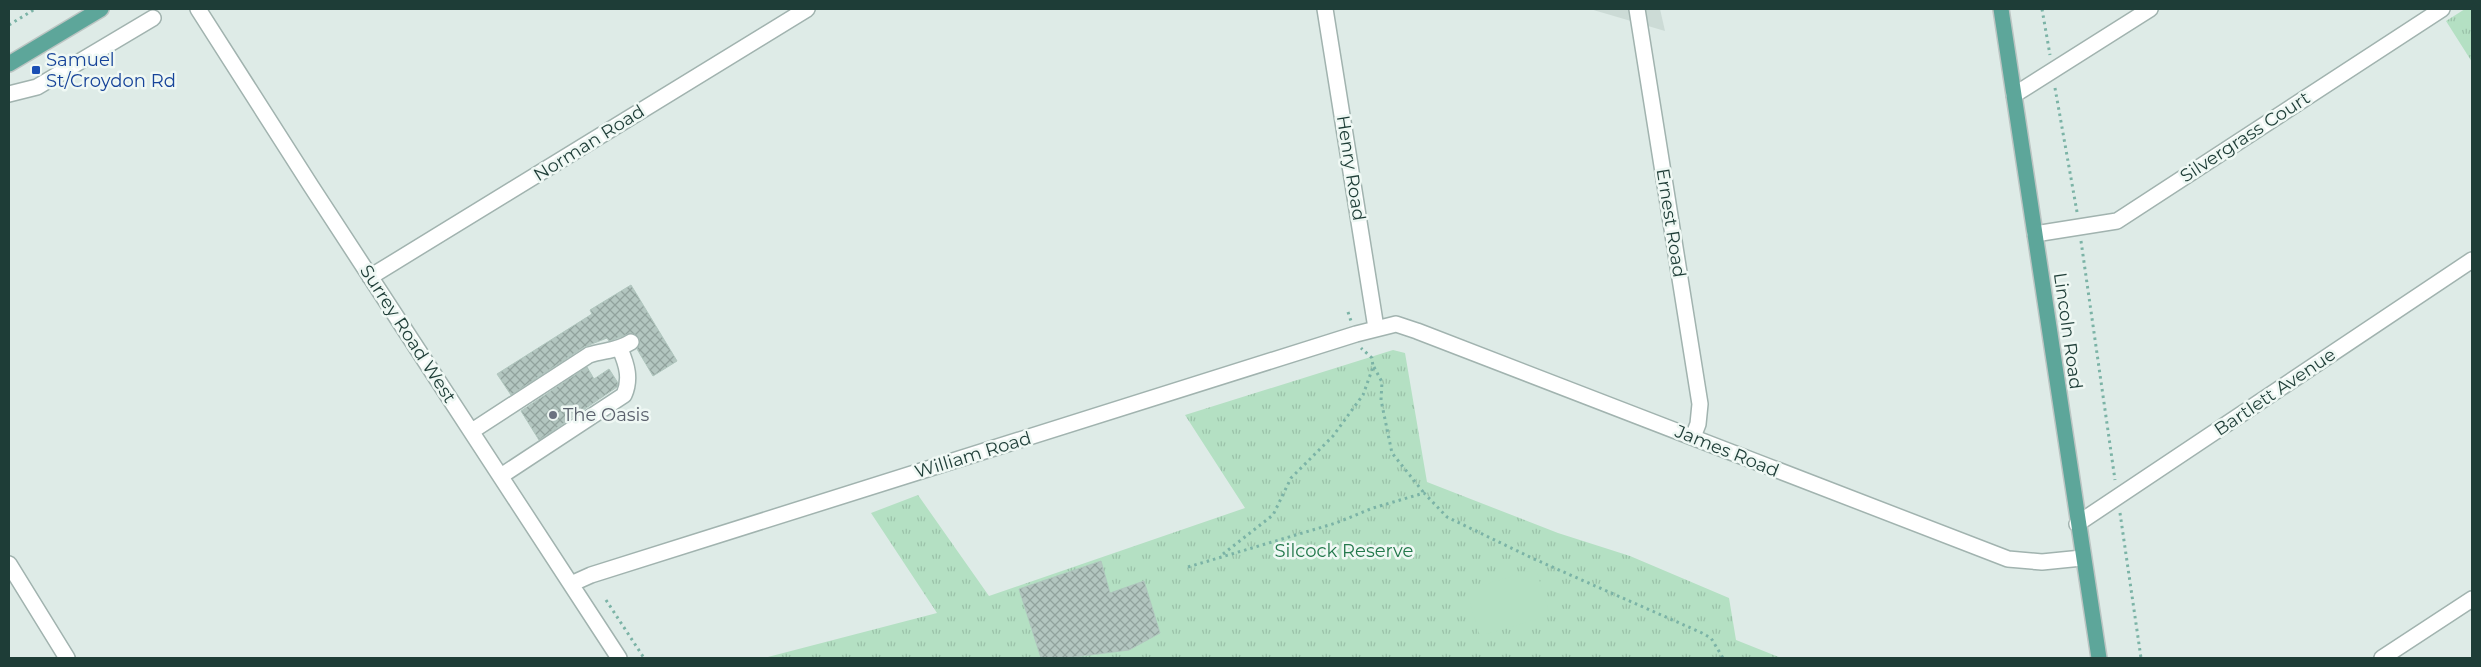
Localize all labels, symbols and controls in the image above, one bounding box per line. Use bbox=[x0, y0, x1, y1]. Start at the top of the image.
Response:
place label: Samuel St/Croydon Rd bbox=[46, 49, 176, 92]
marker: Samuel St/Croydon Rd bbox=[30, 64, 42, 76]
street label: Silvergrass Court bbox=[2176, 87, 2314, 187]
street label: Norman Road bbox=[529, 100, 649, 186]
street label: Henry Road bbox=[1332, 114, 1370, 222]
street label: Ernest Road bbox=[1652, 167, 1690, 279]
street label: Surrey Road West bbox=[355, 261, 461, 407]
street label: Lincoln Road bbox=[2049, 271, 2087, 391]
street label: Bartlett Avenue bbox=[2210, 343, 2340, 441]
place label: The Oasis bbox=[563, 404, 649, 426]
marker: The Oasis bbox=[547, 409, 559, 421]
street label: James Road bbox=[1671, 420, 1782, 482]
street label: William Road bbox=[912, 427, 1034, 483]
park label: Silcock Reserve bbox=[1275, 540, 1414, 562]

